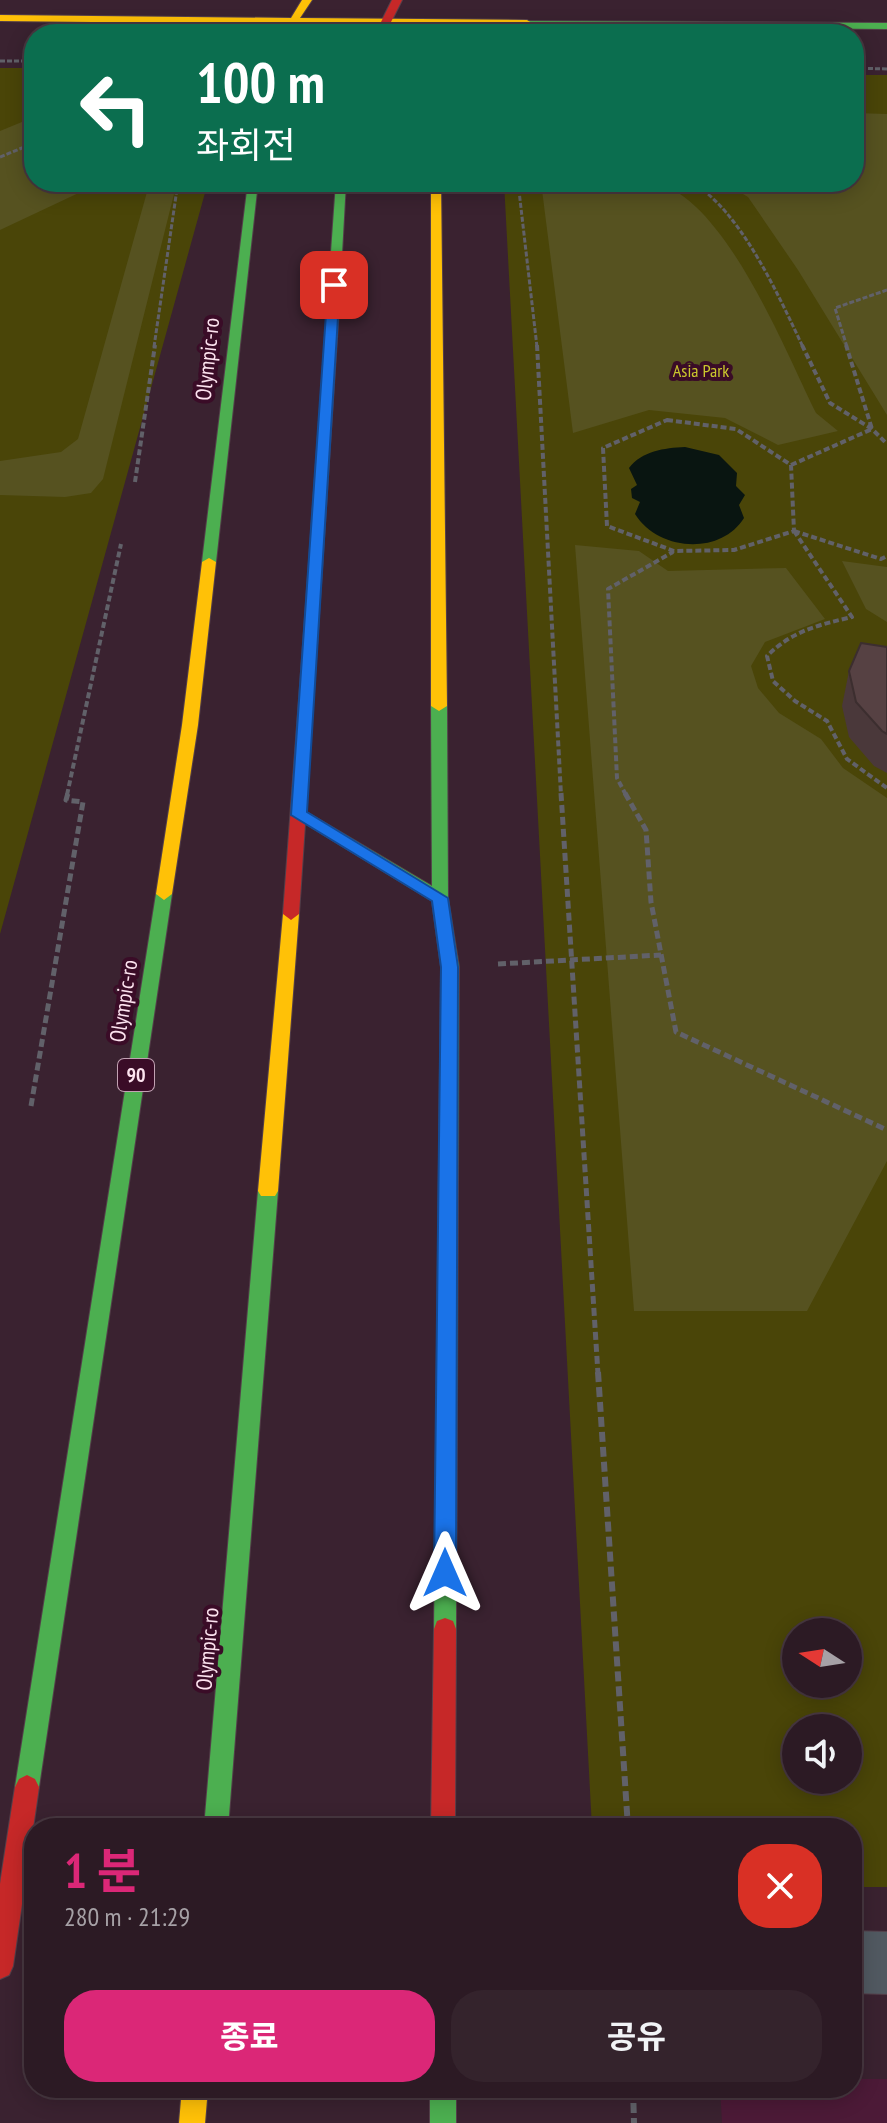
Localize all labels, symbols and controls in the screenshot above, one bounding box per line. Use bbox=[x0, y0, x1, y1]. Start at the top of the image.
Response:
text: 100 m bbox=[196, 46, 325, 118]
icon: left bbox=[64, 56, 168, 160]
text: 좌회전 bbox=[196, 121, 295, 168]
pin bbox=[300, 251, 368, 319]
icon: arrive bbox=[312, 263, 356, 307]
street label: Olympic-ro bbox=[189, 316, 225, 402]
park label: Asia Park bbox=[673, 359, 729, 382]
street label: Olympic-ro bbox=[103, 958, 143, 1044]
road number: 90 bbox=[118, 1059, 154, 1091]
position arrow bbox=[403, 1531, 487, 1615]
street label: Olympic-ro bbox=[189, 1606, 225, 1692]
north arrow bbox=[782, 1618, 862, 1698]
map controls bbox=[782, 1618, 862, 1794]
button: sound bbox=[782, 1714, 862, 1794]
text: 1 분 bbox=[64, 1839, 141, 1901]
button: close bbox=[738, 1844, 822, 1928]
text: 280 m · 21:29 bbox=[64, 1900, 190, 1933]
button: 종료 bbox=[64, 1990, 435, 2082]
button: 공유 bbox=[451, 1990, 822, 2082]

